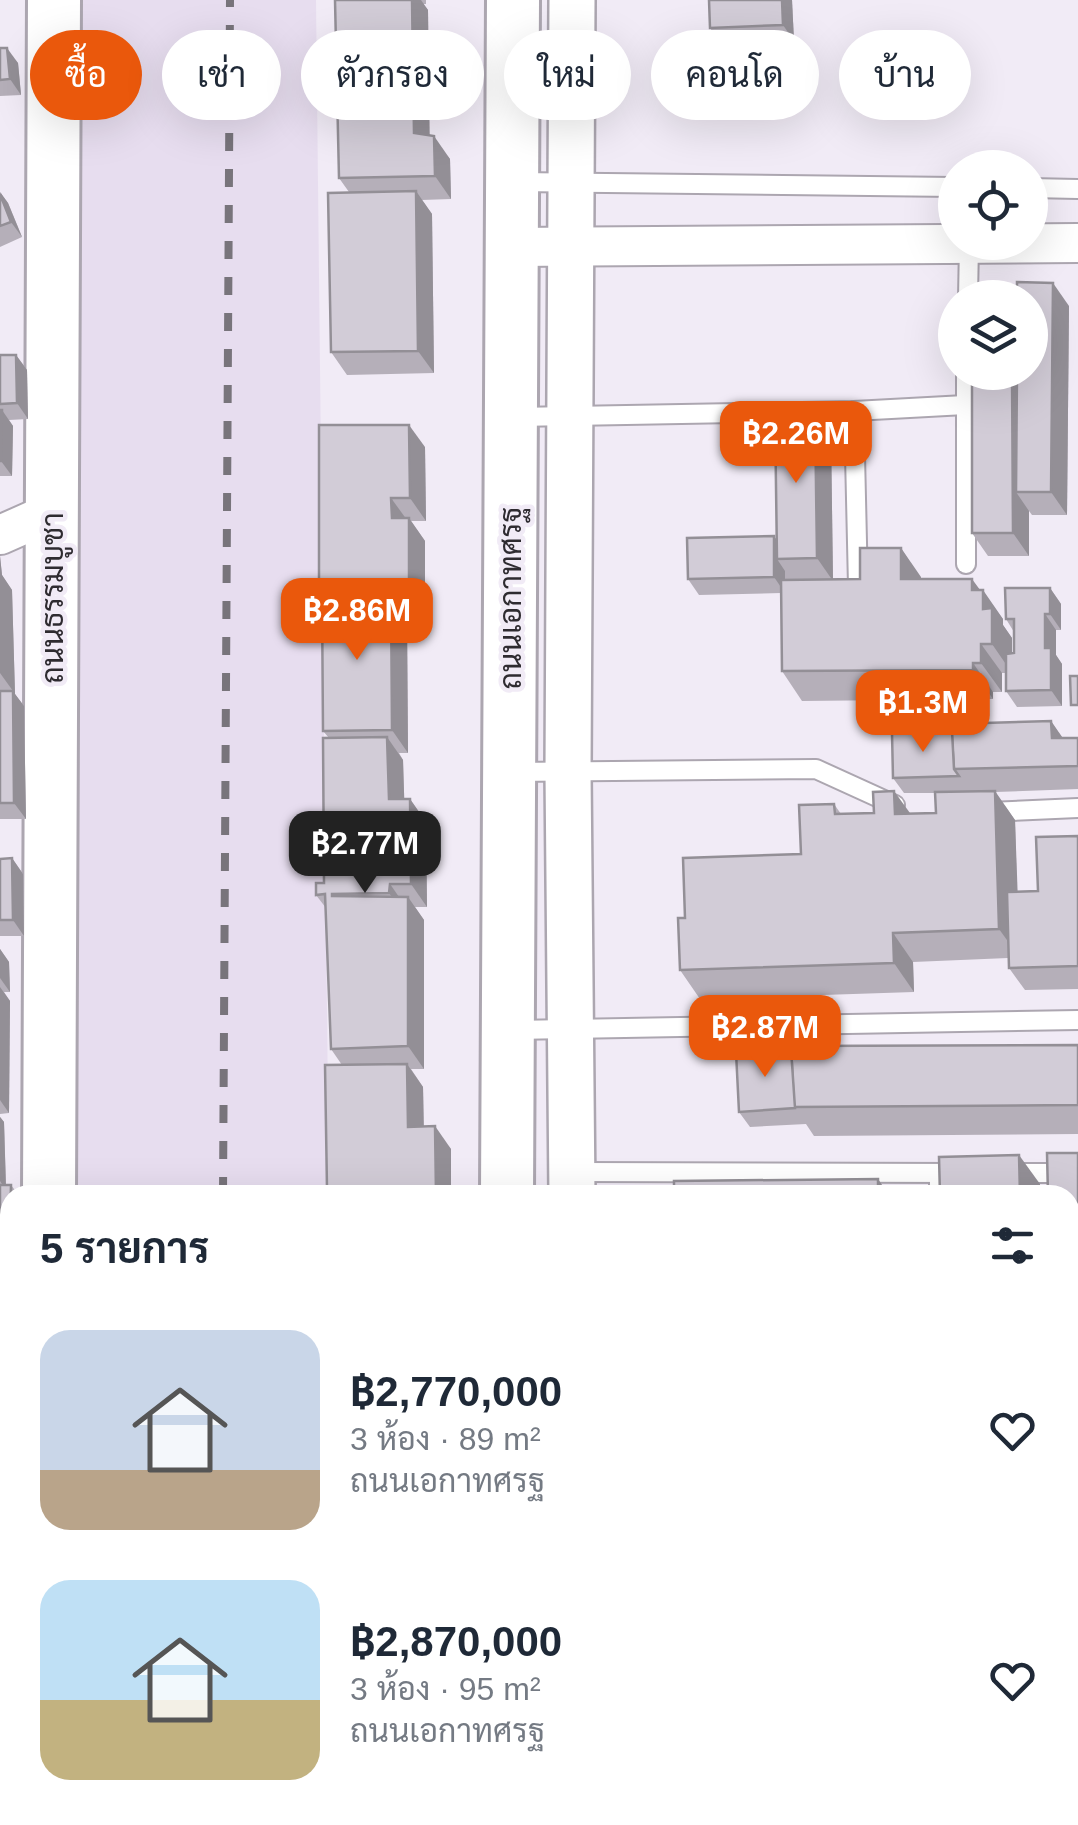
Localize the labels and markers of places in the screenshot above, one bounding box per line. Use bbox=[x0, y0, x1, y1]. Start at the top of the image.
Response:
pin: ฿2.26M bbox=[715, 401, 877, 486]
pin: ฿2.86M bbox=[276, 578, 438, 663]
pin: ฿1.3M bbox=[853, 670, 993, 755]
pin: ฿2.77M bbox=[284, 811, 446, 896]
pin: ฿2.87M bbox=[684, 995, 846, 1080]

